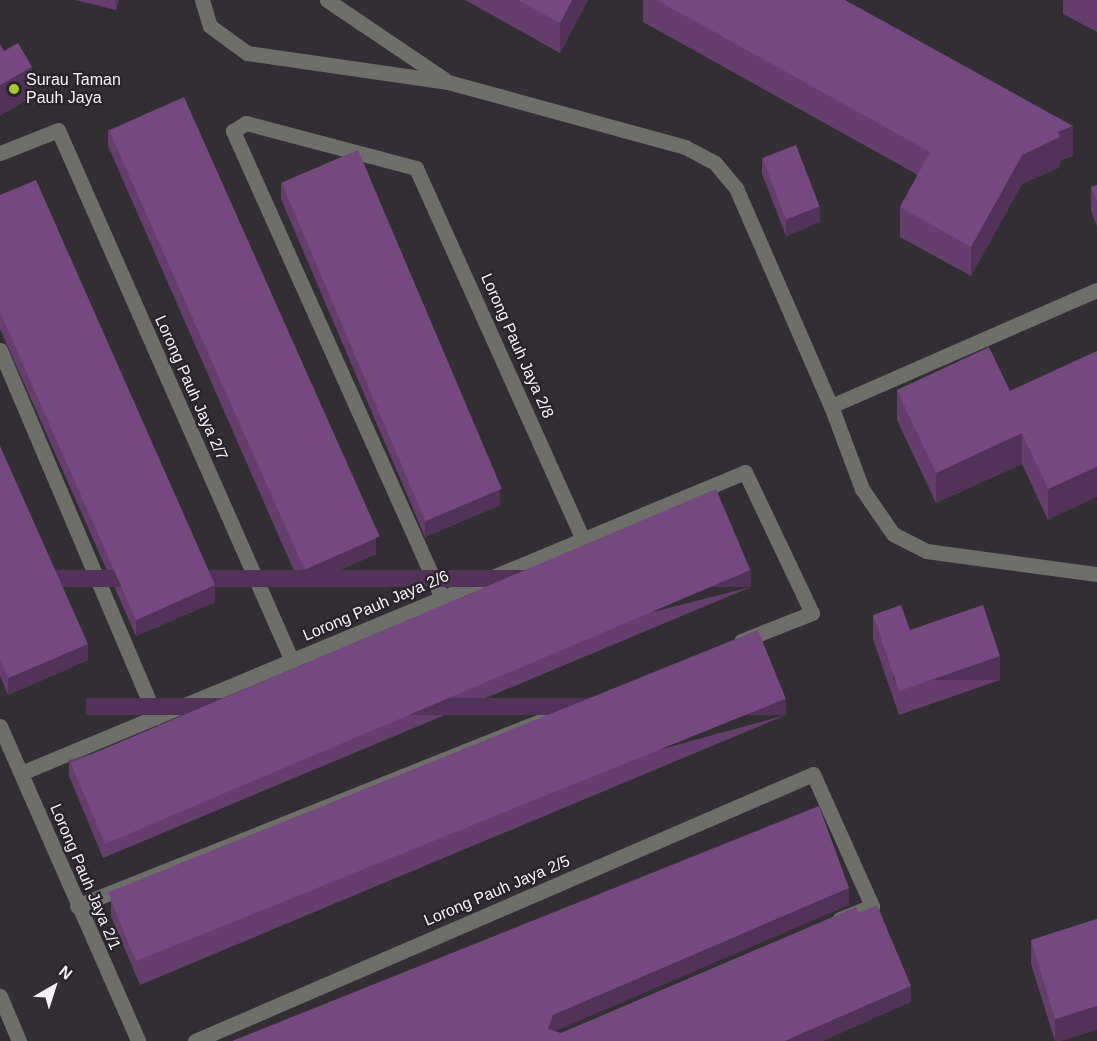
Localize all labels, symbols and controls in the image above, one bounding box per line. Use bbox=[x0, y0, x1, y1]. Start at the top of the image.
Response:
place label: Surau Taman Pauh Jaya bbox=[26, 70, 121, 108]
marker: Surau Taman Pauh Jaya bbox=[7, 82, 21, 96]
street label: Lorong Pauh Jaya 2/8 bbox=[476, 271, 558, 421]
street label: Lorong Pauh Jaya 2/7 bbox=[150, 313, 232, 463]
street label: Lorong Pauh Jaya 2/6 bbox=[300, 567, 452, 645]
street label: Lorong Pauh Jaya 2/1 bbox=[46, 801, 124, 953]
street label: Lorong Pauh Jaya 2/5 bbox=[421, 852, 573, 930]
north arrow bbox=[24, 957, 84, 1017]
text: N bbox=[56, 962, 75, 983]

